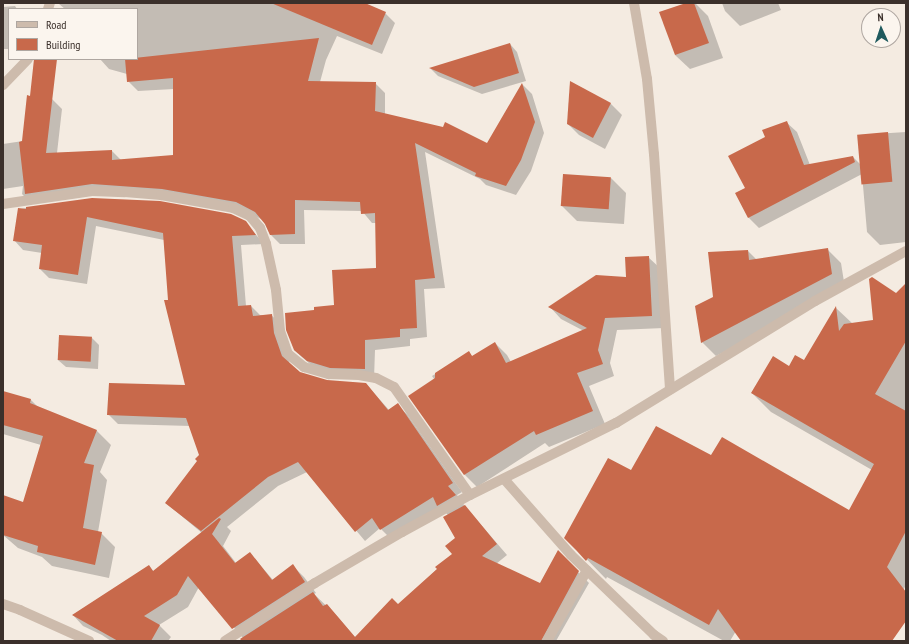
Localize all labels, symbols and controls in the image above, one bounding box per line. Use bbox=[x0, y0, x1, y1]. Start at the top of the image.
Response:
legend bbox=[8, 8, 138, 60]
north arrow bbox=[861, 8, 901, 48]
text: N bbox=[877, 10, 884, 24]
text: Road bbox=[46, 17, 66, 32]
text: Building bbox=[46, 37, 81, 52]

